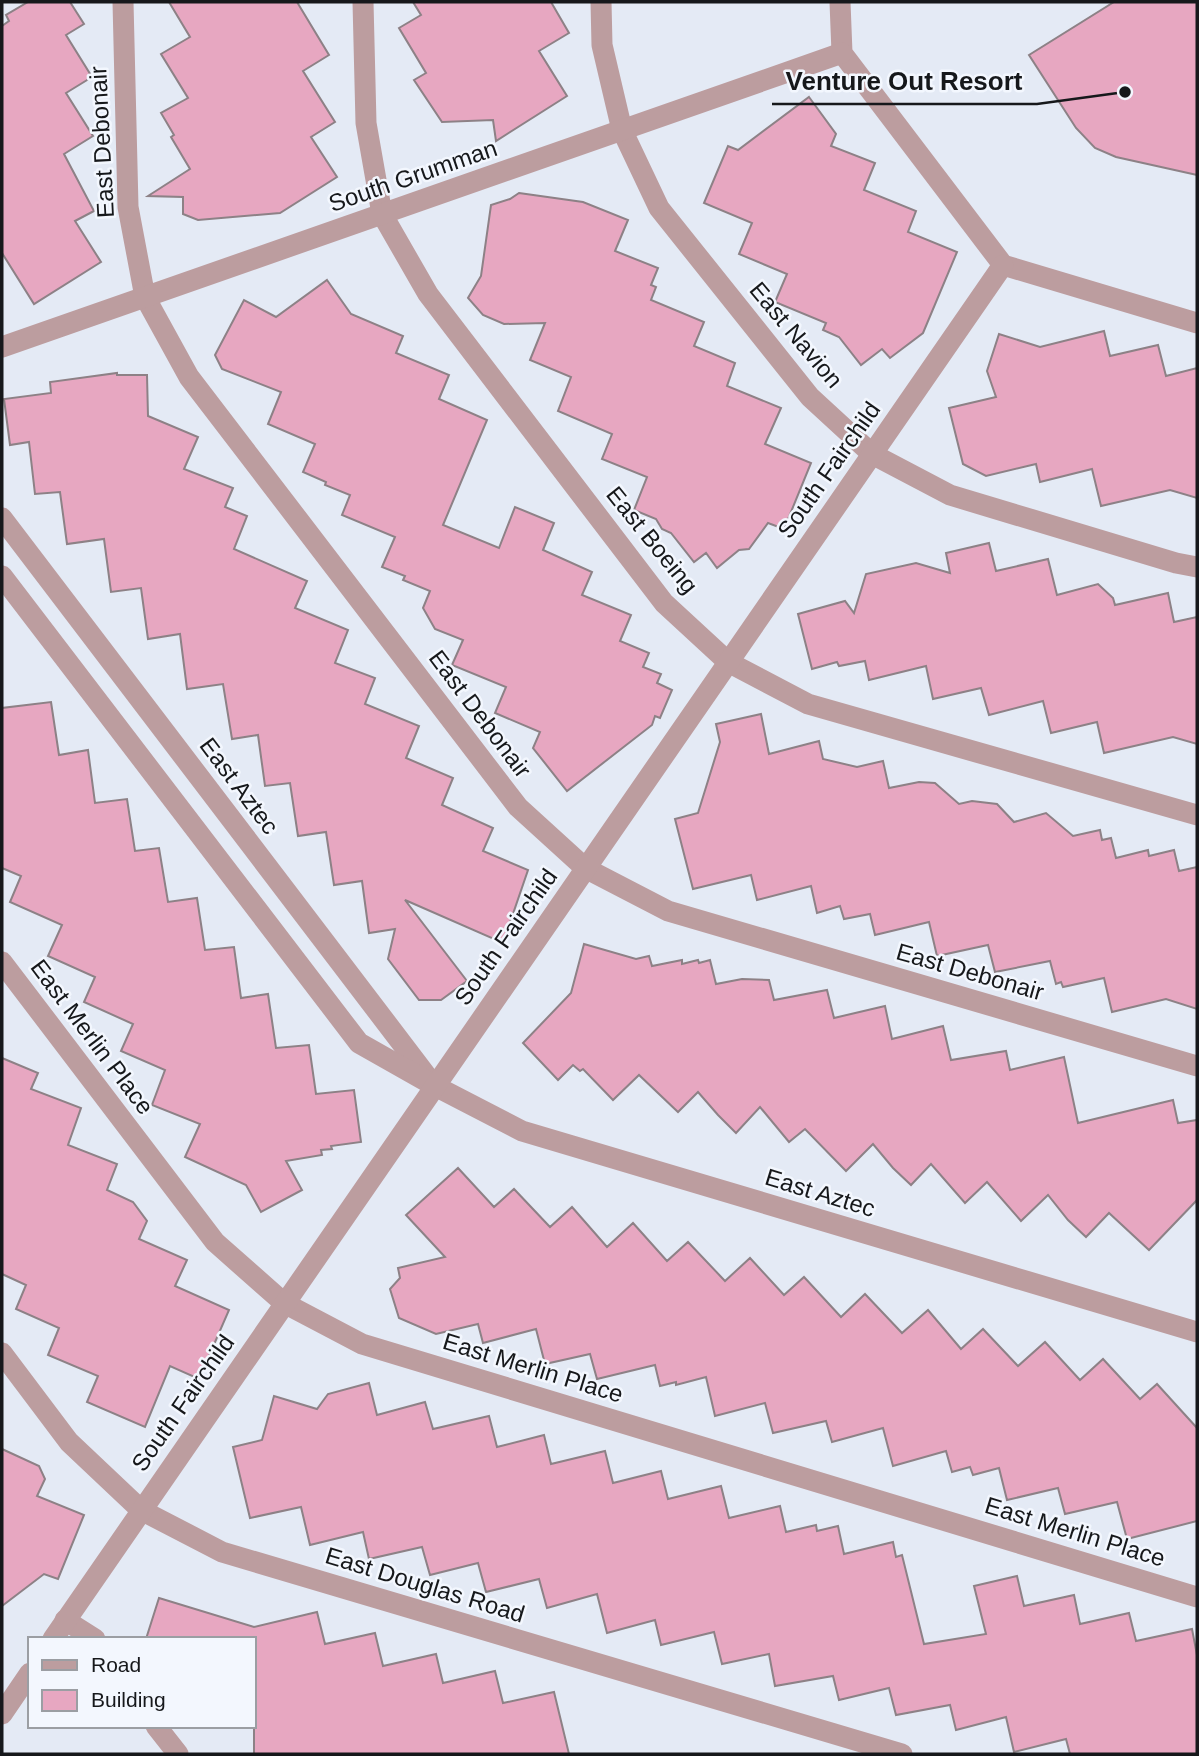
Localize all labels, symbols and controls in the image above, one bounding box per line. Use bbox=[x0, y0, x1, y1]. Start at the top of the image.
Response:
callout: Venture Out Resort bbox=[772, 57, 1037, 104]
street label: East Debonair bbox=[84, 65, 119, 219]
text: Venture Out Resort bbox=[786, 66, 1023, 96]
street label: South Grumman bbox=[325, 134, 500, 217]
street label: East Navion bbox=[744, 276, 848, 393]
street label: South Fairchild bbox=[772, 396, 886, 543]
street label: East Boeing bbox=[601, 481, 704, 598]
street label: East Debonair bbox=[424, 645, 537, 783]
street label: East Aztec bbox=[194, 732, 284, 839]
street label: South Fairchild bbox=[449, 863, 563, 1010]
street label: East Debonair bbox=[893, 938, 1047, 1005]
street label: East Merlin Place bbox=[25, 954, 159, 1119]
street label: East Aztec bbox=[762, 1163, 878, 1222]
street label: East Merlin Place bbox=[440, 1327, 626, 1408]
street label: South Fairchild bbox=[126, 1329, 240, 1476]
street label: East Merlin Place bbox=[982, 1491, 1168, 1572]
street label: East Douglas Road bbox=[322, 1541, 528, 1628]
legend bbox=[28, 1637, 256, 1728]
text: Road bbox=[91, 1653, 141, 1676]
text: Building bbox=[91, 1688, 166, 1711]

